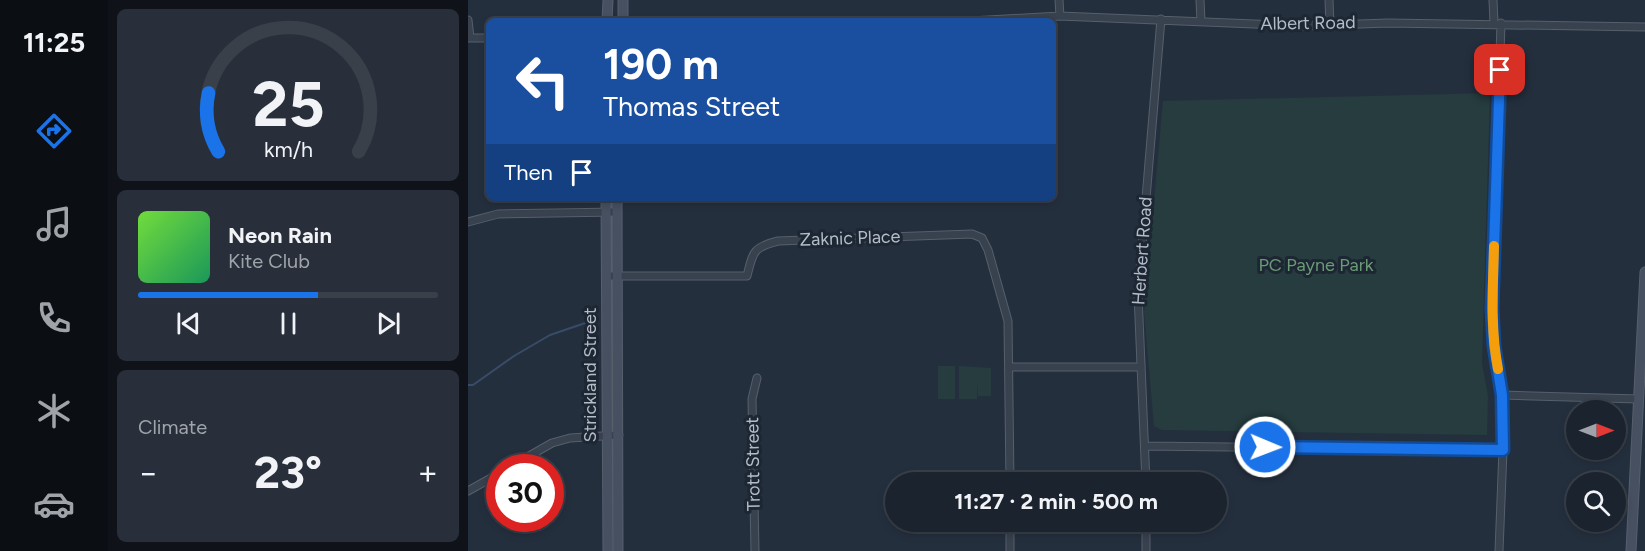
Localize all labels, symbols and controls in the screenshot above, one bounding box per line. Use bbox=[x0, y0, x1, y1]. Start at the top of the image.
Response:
street label: Albert Road bbox=[1260, 11, 1356, 35]
text: 11:25 bbox=[23, 26, 85, 59]
text: 190 m bbox=[603, 39, 719, 90]
icon: left bbox=[504, 42, 582, 120]
pin bbox=[1474, 44, 1525, 95]
icon: arrive bbox=[1483, 53, 1516, 86]
text: 25 bbox=[252, 67, 324, 142]
text: Thomas Street bbox=[603, 90, 780, 123]
icon: directions bbox=[33, 110, 75, 152]
text: km/h bbox=[264, 137, 312, 162]
icon: arrive bbox=[565, 156, 598, 189]
text: Then bbox=[504, 159, 553, 186]
street label: Herbert Road bbox=[1127, 196, 1157, 306]
icon: music bbox=[33, 203, 75, 245]
text: Neon Rain bbox=[228, 222, 332, 249]
street label: Zaknic Place bbox=[799, 225, 901, 251]
text: Kite Club bbox=[228, 249, 310, 273]
park label: PC Payne Park bbox=[1258, 254, 1374, 276]
icon: phone bbox=[33, 297, 75, 339]
icon: previous bbox=[172, 307, 205, 340]
icon: pause bbox=[272, 307, 305, 340]
icon: next bbox=[372, 307, 405, 340]
street label: Strickland Street bbox=[579, 307, 601, 443]
icon: climate bbox=[33, 390, 75, 432]
north arrow bbox=[1566, 400, 1626, 460]
map controls bbox=[1566, 400, 1626, 532]
text: Climate bbox=[138, 415, 207, 439]
position arrow bbox=[1233, 415, 1297, 479]
street label: Trott Street bbox=[741, 417, 765, 511]
text: 23° bbox=[254, 445, 322, 499]
text: − bbox=[138, 453, 159, 492]
text: + bbox=[417, 453, 438, 492]
speed limit sign: 30 bbox=[486, 454, 564, 532]
button: search bbox=[1566, 472, 1626, 532]
icon: car bbox=[33, 483, 75, 525]
text: 11:27 · 2 min · 500 m bbox=[954, 488, 1158, 515]

